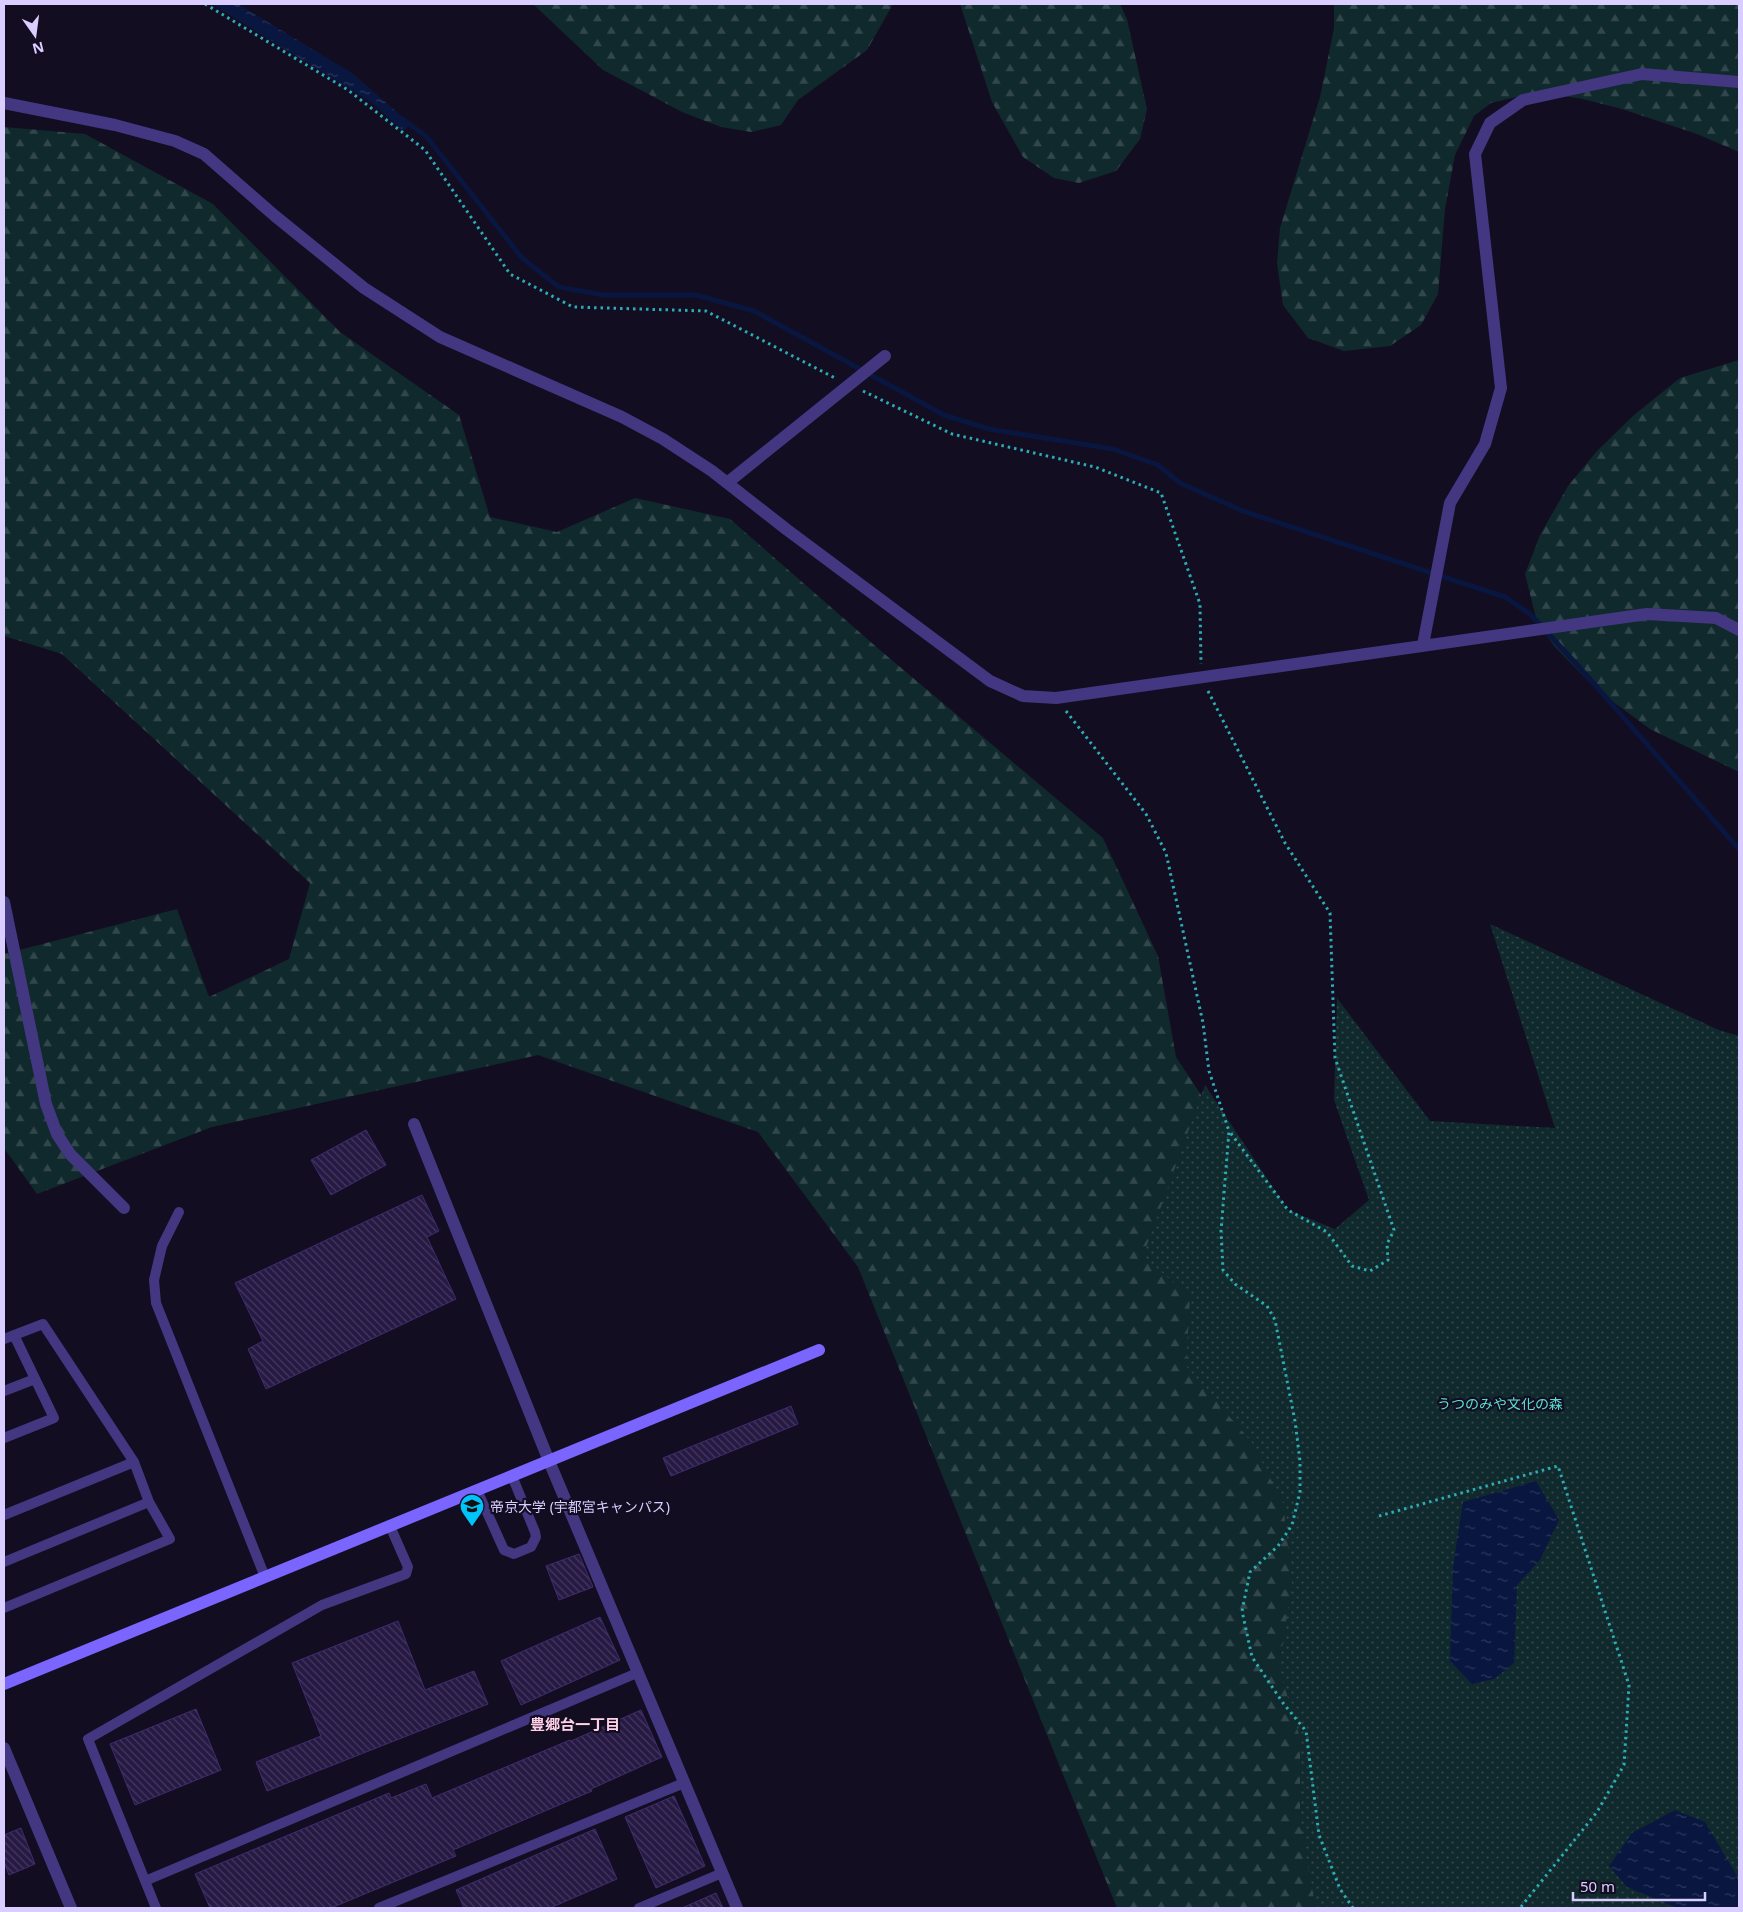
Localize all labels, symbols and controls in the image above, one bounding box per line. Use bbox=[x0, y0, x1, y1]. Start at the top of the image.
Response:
north arrow bbox=[10, 10, 60, 60]
text: N bbox=[30, 38, 46, 59]
park label: うつのみや文化の森 bbox=[1437, 1394, 1563, 1413]
school or university icon: 帝京大学 (宇都宮キャンパス) bbox=[459, 1493, 485, 1527]
place label: 帝京大学 (宇都宮キャンパス) bbox=[490, 1497, 670, 1516]
district label: 豊郷台一丁目 bbox=[530, 1714, 620, 1734]
scale bar bbox=[1573, 1870, 1706, 1902]
text: 50 m bbox=[1580, 1876, 1615, 1896]

